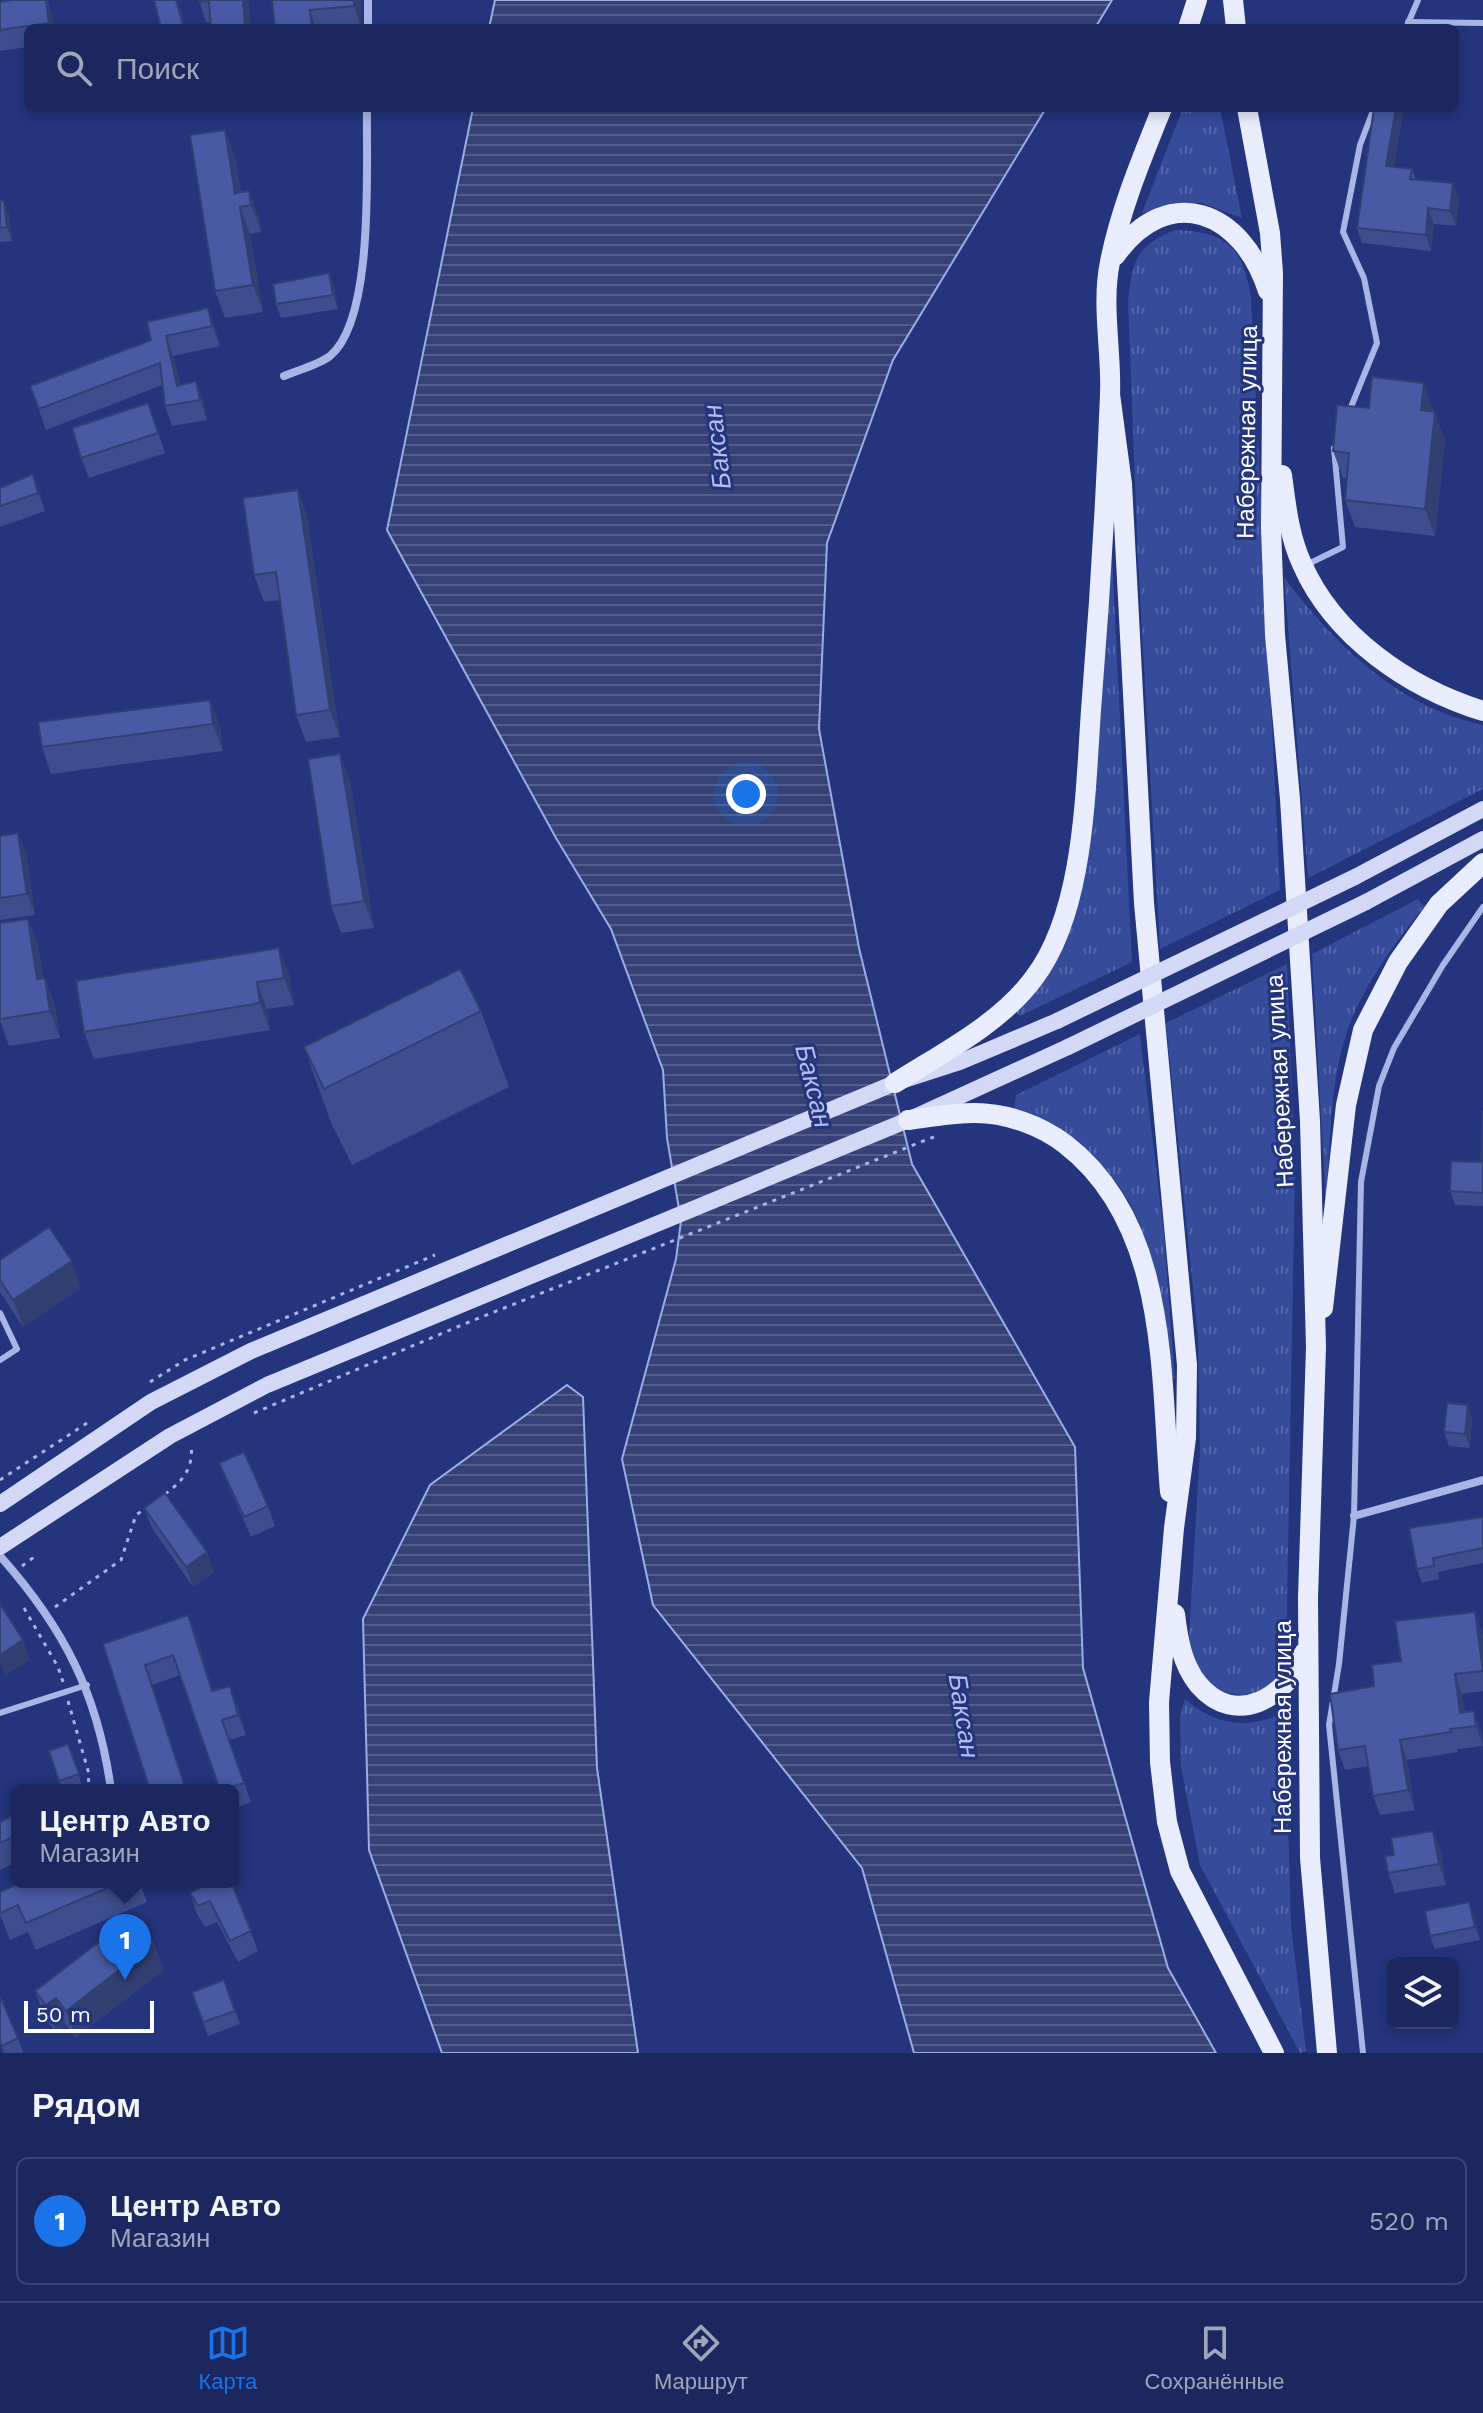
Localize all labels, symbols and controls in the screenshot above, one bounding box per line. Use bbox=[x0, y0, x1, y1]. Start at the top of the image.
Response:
search box bbox=[24, 24, 1459, 112]
icon: search bbox=[52, 46, 96, 90]
text: Поиск bbox=[116, 51, 199, 86]
street label: Набережная улица bbox=[1231, 324, 1263, 539]
water label: Баксан bbox=[697, 403, 737, 491]
your location bbox=[726, 774, 766, 814]
street label: Набережная улица bbox=[1260, 973, 1300, 1188]
water label: Баксан bbox=[789, 1041, 839, 1131]
street label: Набережная улица bbox=[1269, 1619, 1297, 1834]
water label: Баксан bbox=[943, 1672, 985, 1760]
popup bbox=[11, 1784, 239, 1888]
text: Центр Авто bbox=[39, 1803, 211, 1838]
text: Магазин bbox=[39, 1838, 140, 1868]
pin: 1 bbox=[99, 1914, 151, 1980]
map controls bbox=[1387, 1957, 1459, 2029]
button: layers bbox=[1387, 1957, 1459, 2029]
scale bar bbox=[24, 1997, 154, 2033]
text: 50 m bbox=[36, 2002, 91, 2027]
text: Рядом bbox=[32, 2085, 141, 2125]
text: Центр Авто bbox=[110, 2188, 281, 2223]
text: 1 bbox=[54, 2206, 66, 2236]
text: 520 m bbox=[1369, 2206, 1449, 2236]
text: Магазин bbox=[110, 2223, 210, 2253]
tab: Карта bbox=[198, 2321, 257, 2395]
tab: Маршрут bbox=[654, 2321, 748, 2395]
tab: Сохранённые bbox=[1145, 2321, 1285, 2395]

